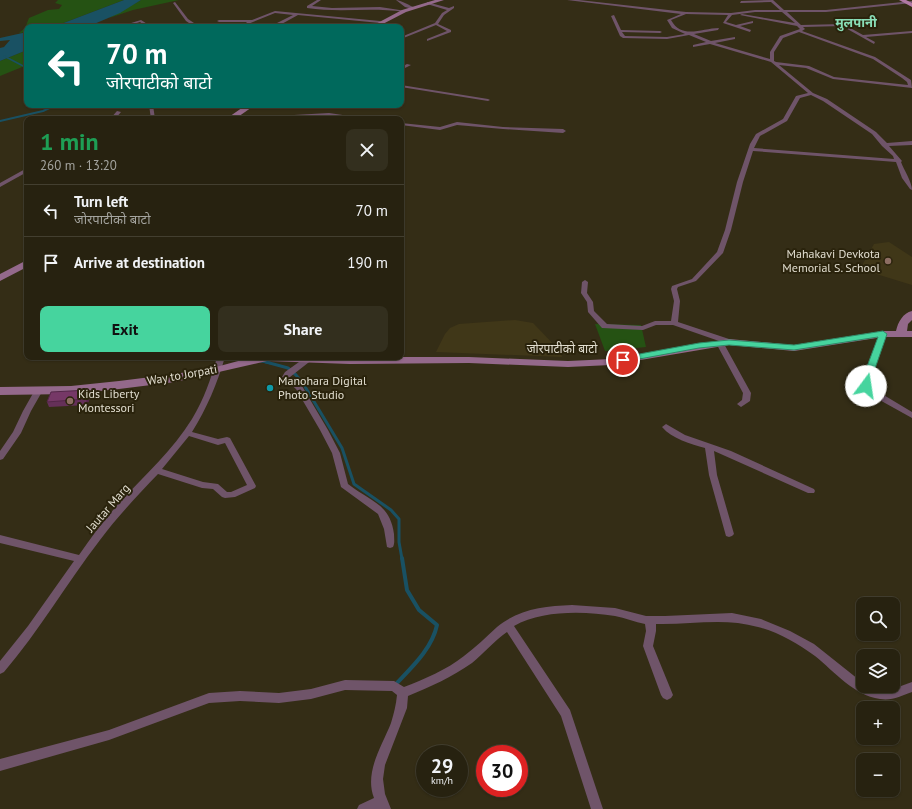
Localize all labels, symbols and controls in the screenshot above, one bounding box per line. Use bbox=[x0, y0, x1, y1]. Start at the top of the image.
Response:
district label: मुलपानी bbox=[835, 14, 878, 32]
text: 70 m bbox=[106, 35, 167, 72]
icon: left bbox=[40, 40, 92, 92]
text: जोरपाटीको बाटो bbox=[106, 71, 212, 94]
text: 1 min bbox=[40, 126, 99, 157]
button: close bbox=[346, 129, 388, 171]
text: 260 m · 13:20 bbox=[40, 157, 117, 174]
text: Turn left bbox=[74, 192, 128, 211]
icon: left bbox=[40, 200, 62, 222]
text: 70 m bbox=[355, 201, 388, 220]
text: जोरपाटीको बाटो bbox=[74, 211, 151, 228]
place label: Mahakavi Devkota Memorial S. School bbox=[782, 246, 880, 275]
icon: arrive bbox=[40, 252, 62, 274]
text: Arrive at destination bbox=[74, 253, 205, 272]
text: 190 m bbox=[347, 253, 388, 272]
marker: Mahakavi Devkota Memorial S. School bbox=[883, 256, 893, 266]
button: Exit bbox=[40, 306, 210, 352]
button: Share bbox=[218, 306, 388, 352]
street label: जोरपाटीको बाटो bbox=[527, 341, 598, 356]
pin bbox=[606, 343, 640, 377]
icon: arrive bbox=[612, 349, 634, 371]
street label: Way to Jorpati bbox=[146, 361, 218, 388]
position arrow bbox=[845, 365, 887, 407]
place label: Manohara Digital Photo Studio bbox=[278, 373, 367, 402]
marker: Manohara Digital Photo Studio bbox=[265, 383, 275, 393]
place label: Kids Liberty Montessori bbox=[78, 386, 140, 415]
marker: Kids Liberty Montessori bbox=[65, 396, 75, 406]
street label: Jautar Marg bbox=[82, 480, 133, 536]
map controls bbox=[856, 597, 900, 797]
button: search bbox=[856, 597, 900, 641]
button: layers bbox=[856, 649, 900, 693]
button: + bbox=[856, 701, 900, 745]
speed limit sign: 30 bbox=[476, 745, 528, 797]
text: 29 bbox=[431, 753, 453, 779]
button: − bbox=[856, 753, 900, 797]
text: km/h bbox=[431, 774, 453, 787]

